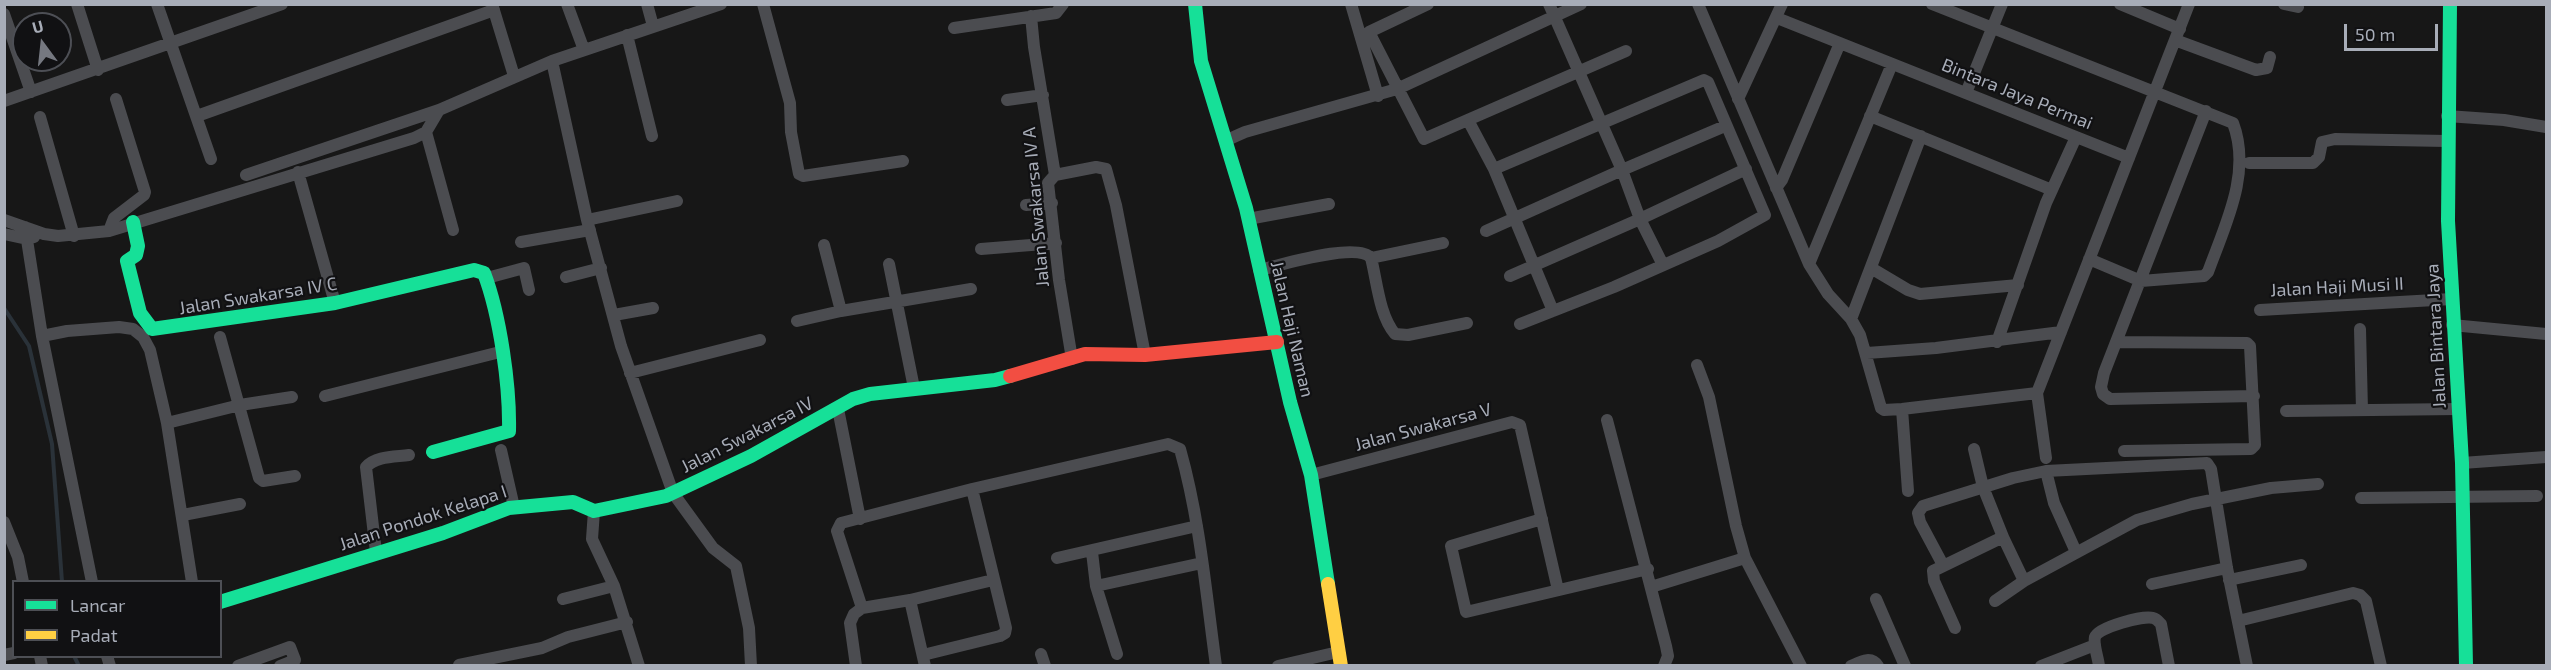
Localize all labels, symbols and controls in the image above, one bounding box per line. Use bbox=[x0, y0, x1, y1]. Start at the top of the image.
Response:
north arrow bbox=[12, 12, 72, 72]
scale bar bbox=[2347, 12, 2442, 50]
text: U bbox=[30, 15, 45, 37]
text: 50 m bbox=[2355, 23, 2395, 45]
street label: Bintara Jaya Permai bbox=[1938, 54, 2096, 134]
street label: Jalan Swakarsa IV A bbox=[1018, 126, 1054, 288]
street label: Jalan Haji Naman bbox=[1266, 259, 1318, 399]
street label: Jalan Bintara Jaya bbox=[2421, 263, 2451, 409]
street label: Jalan Swakarsa IV C bbox=[177, 273, 339, 319]
street label: Jalan Haji Musi II bbox=[2270, 273, 2404, 301]
street label: Jalan Swakarsa IV bbox=[677, 392, 817, 478]
street label: Jalan Swakarsa V bbox=[1352, 398, 1494, 456]
street label: Jalan Pondok Kelapa I bbox=[336, 481, 510, 555]
legend bbox=[12, 580, 222, 658]
text: Lancar bbox=[70, 594, 126, 616]
text: Padat bbox=[70, 624, 117, 646]

